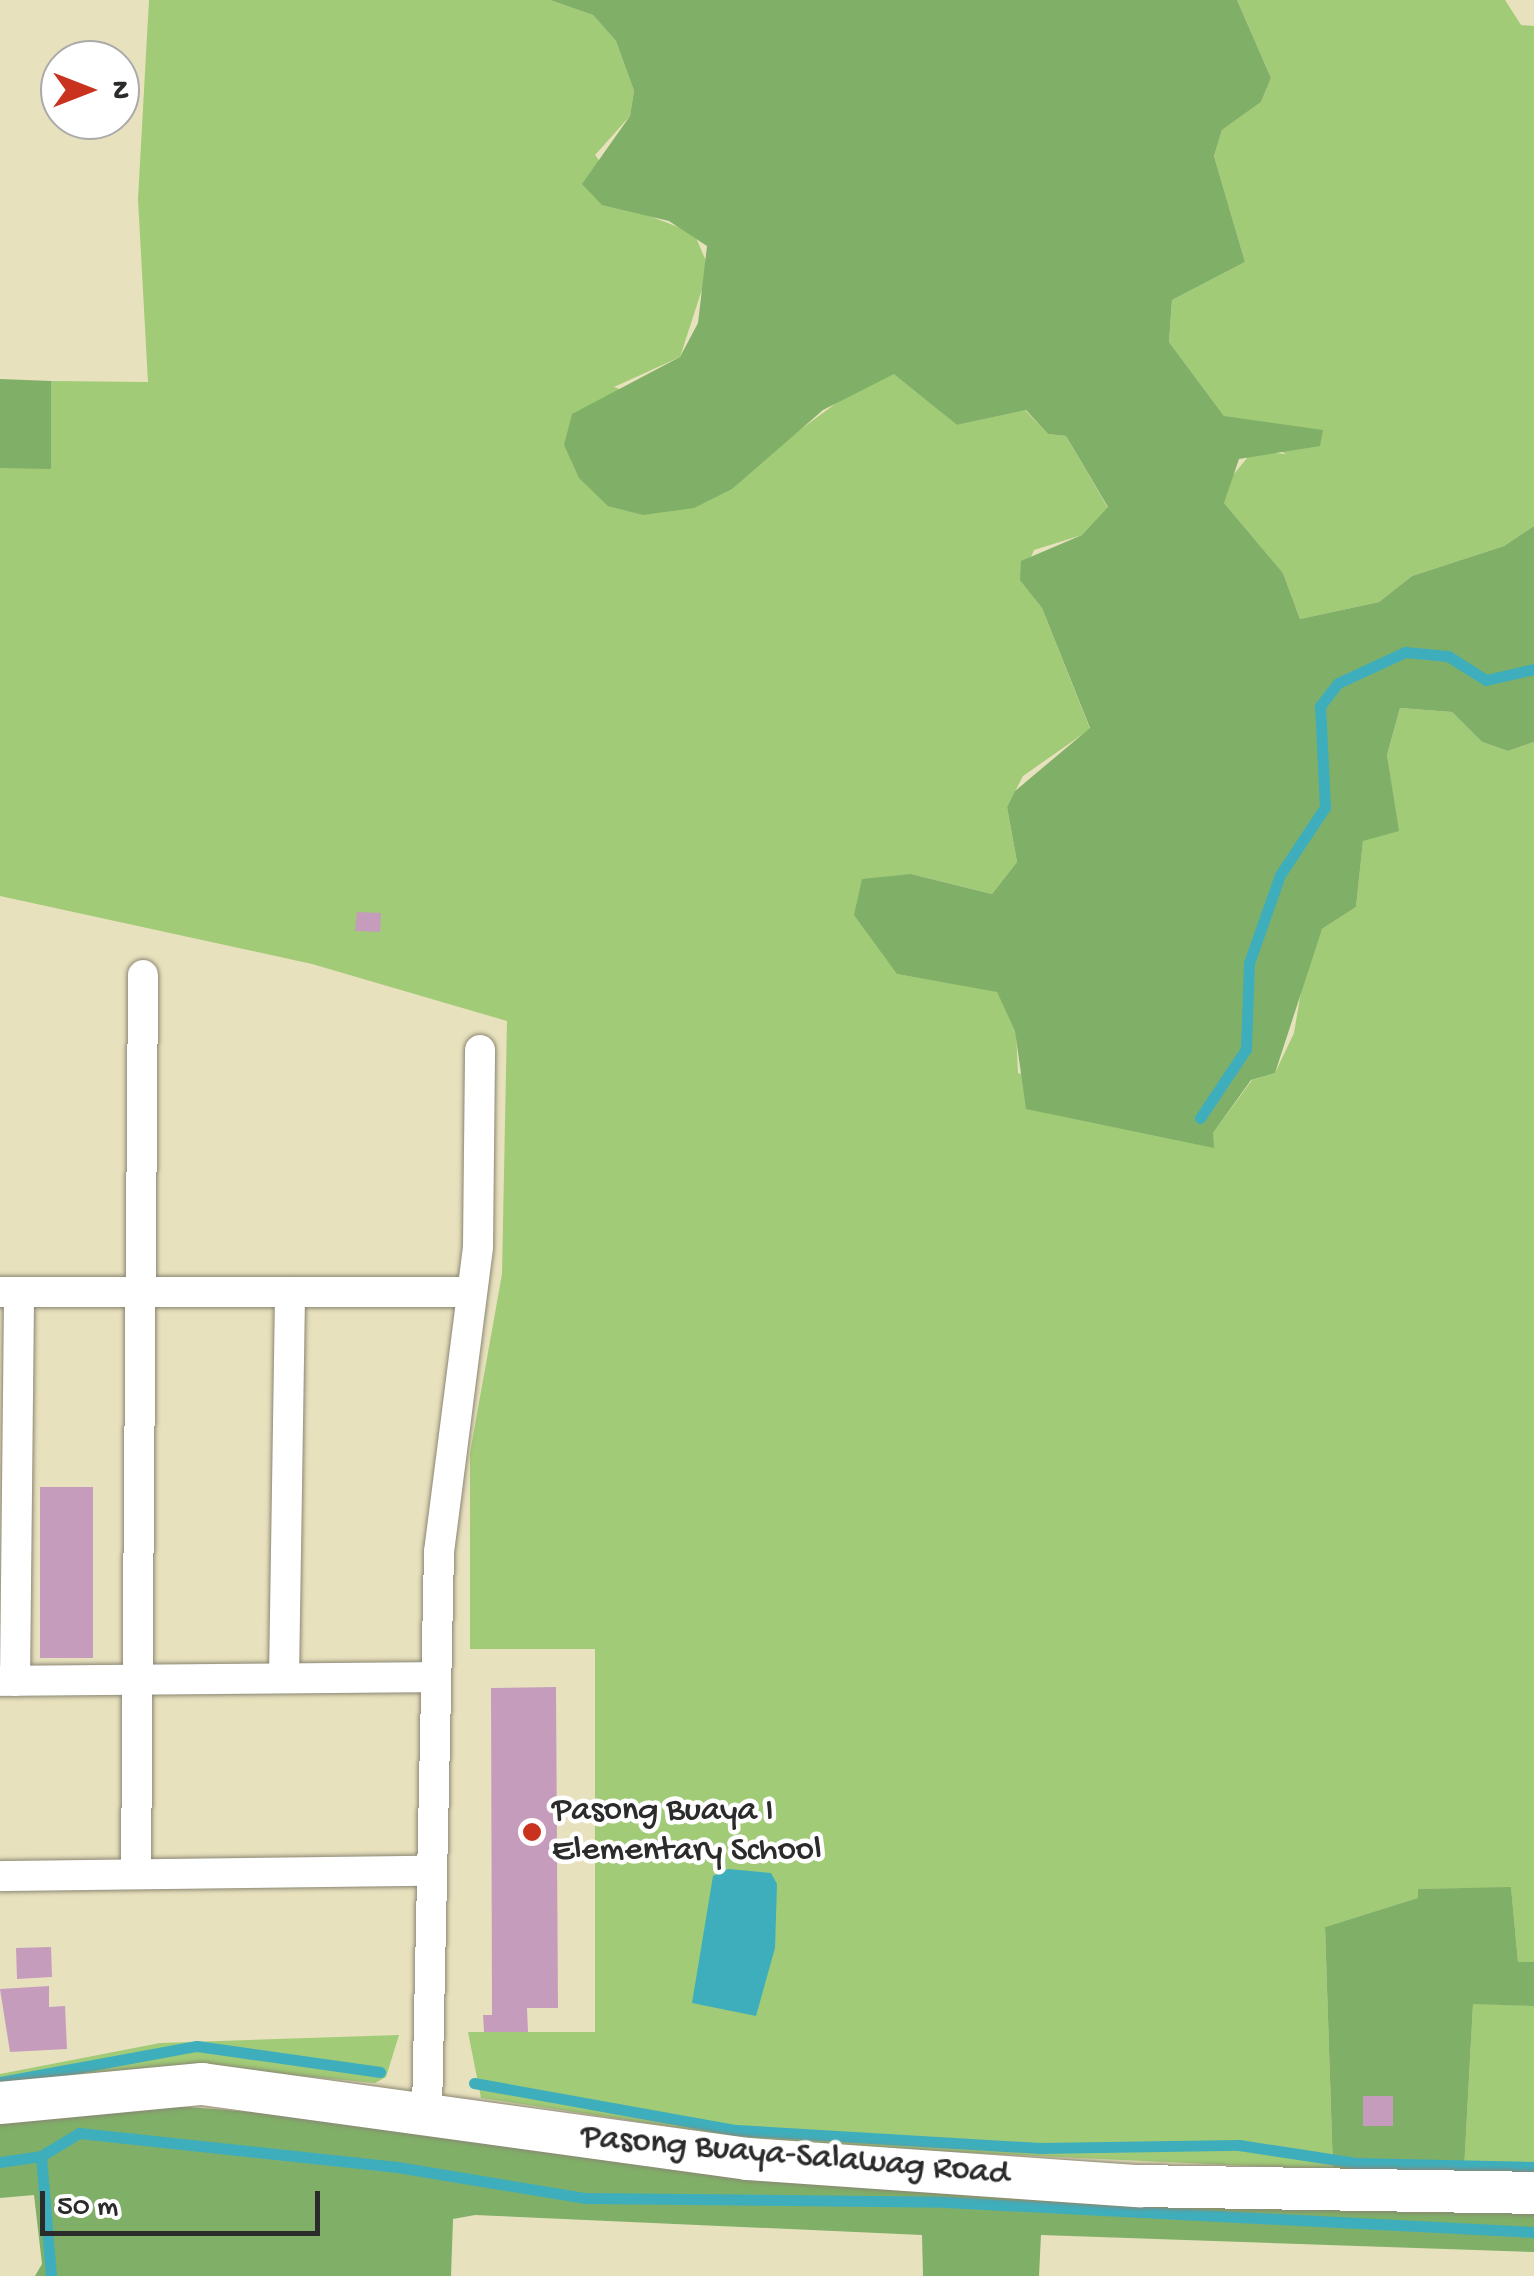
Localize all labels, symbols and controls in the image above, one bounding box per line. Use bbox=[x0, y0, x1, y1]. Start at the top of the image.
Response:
north arrow bbox=[40, 40, 140, 140]
text: N bbox=[102, 81, 135, 99]
place label: Pasong Buaya I Elementary School bbox=[552, 1791, 822, 1873]
marker: Pasong Buaya I Elementary School bbox=[521, 1821, 543, 1843]
street label: Pasong Buaya-Salawag Road bbox=[579, 2117, 1011, 2197]
scale bar bbox=[45, 2171, 325, 2233]
text: 50 m bbox=[57, 2191, 118, 2226]

